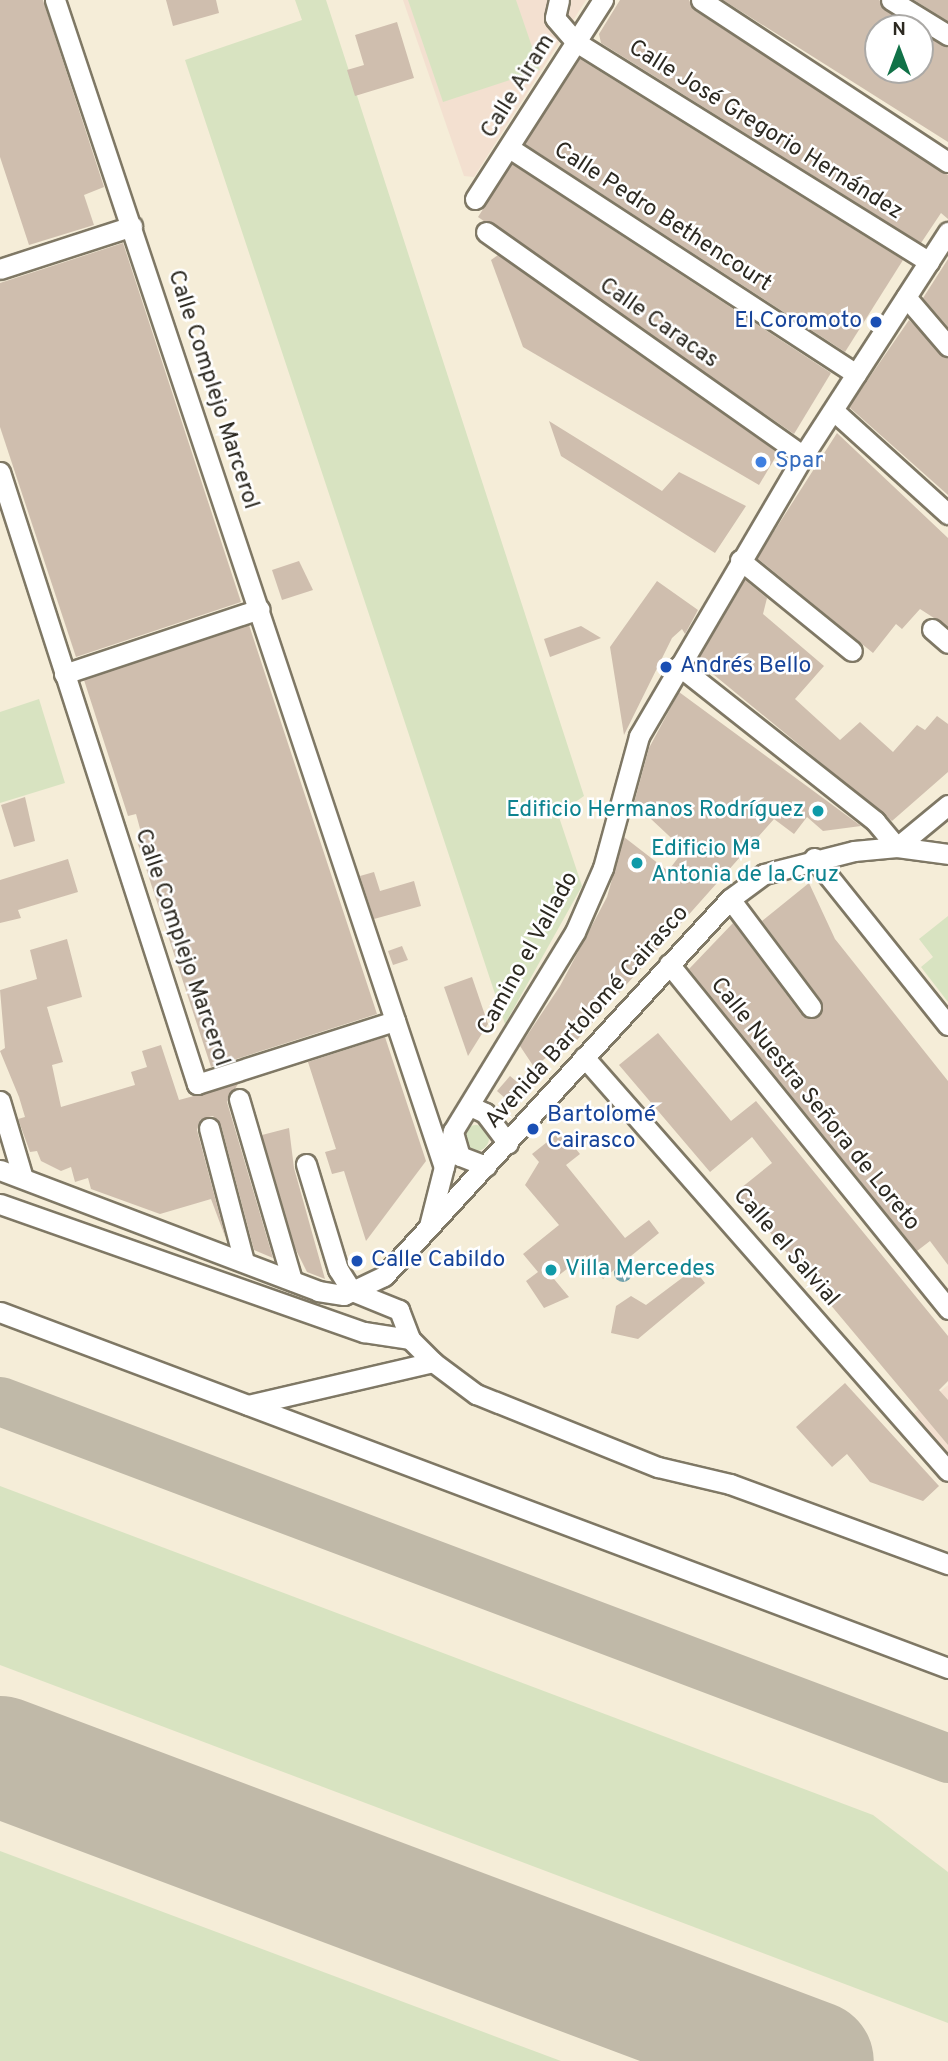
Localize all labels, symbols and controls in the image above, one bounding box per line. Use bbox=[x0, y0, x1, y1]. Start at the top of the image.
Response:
north arrow bbox=[864, 14, 934, 84]
text: N bbox=[892, 18, 906, 42]
street label: Calle Airam bbox=[476, 29, 562, 145]
street label: Calle José Gregorio Hernández bbox=[623, 35, 907, 227]
street label: Calle Pedro Bethencourt bbox=[548, 137, 776, 299]
street label: Calle Complejo Marcerol bbox=[160, 267, 264, 513]
street label: Calle Caracas bbox=[593, 273, 723, 375]
place label: El Coromoto bbox=[734, 308, 862, 336]
marker: El Coromoto bbox=[868, 314, 884, 330]
place label: Spar bbox=[775, 448, 823, 476]
marker: Spar bbox=[753, 454, 769, 470]
place label: Andrés Bello bbox=[680, 653, 811, 681]
marker: Andrés Bello bbox=[658, 659, 674, 675]
place label: Edificio Hermanos Rodríguez bbox=[506, 797, 804, 825]
marker: Edificio Hermanos Rodríguez bbox=[810, 803, 826, 819]
street label: Calle Complejo Marcerol bbox=[127, 825, 235, 1071]
place label: Edificio Mª Antonia de la Cruz bbox=[651, 836, 839, 890]
marker: Edificio Mª Antonia de la Cruz bbox=[629, 855, 645, 871]
street label: Camino el Vallado bbox=[472, 867, 586, 1041]
street label: Avenida Bartolomé Cairasco bbox=[480, 901, 696, 1135]
street label: Calle Nuestra Señora de Loreto bbox=[703, 973, 925, 1237]
place label: Bartolomé Cairasco bbox=[547, 1102, 656, 1156]
marker: Bartolomé Cairasco bbox=[525, 1121, 541, 1137]
street label: Calle el Salvial bbox=[726, 1183, 844, 1313]
place label: Calle Cabildo bbox=[371, 1247, 505, 1275]
marker: Calle Cabildo bbox=[349, 1253, 365, 1269]
place label: Villa Mercedes bbox=[565, 1256, 715, 1284]
marker: Villa Mercedes bbox=[543, 1262, 559, 1278]

